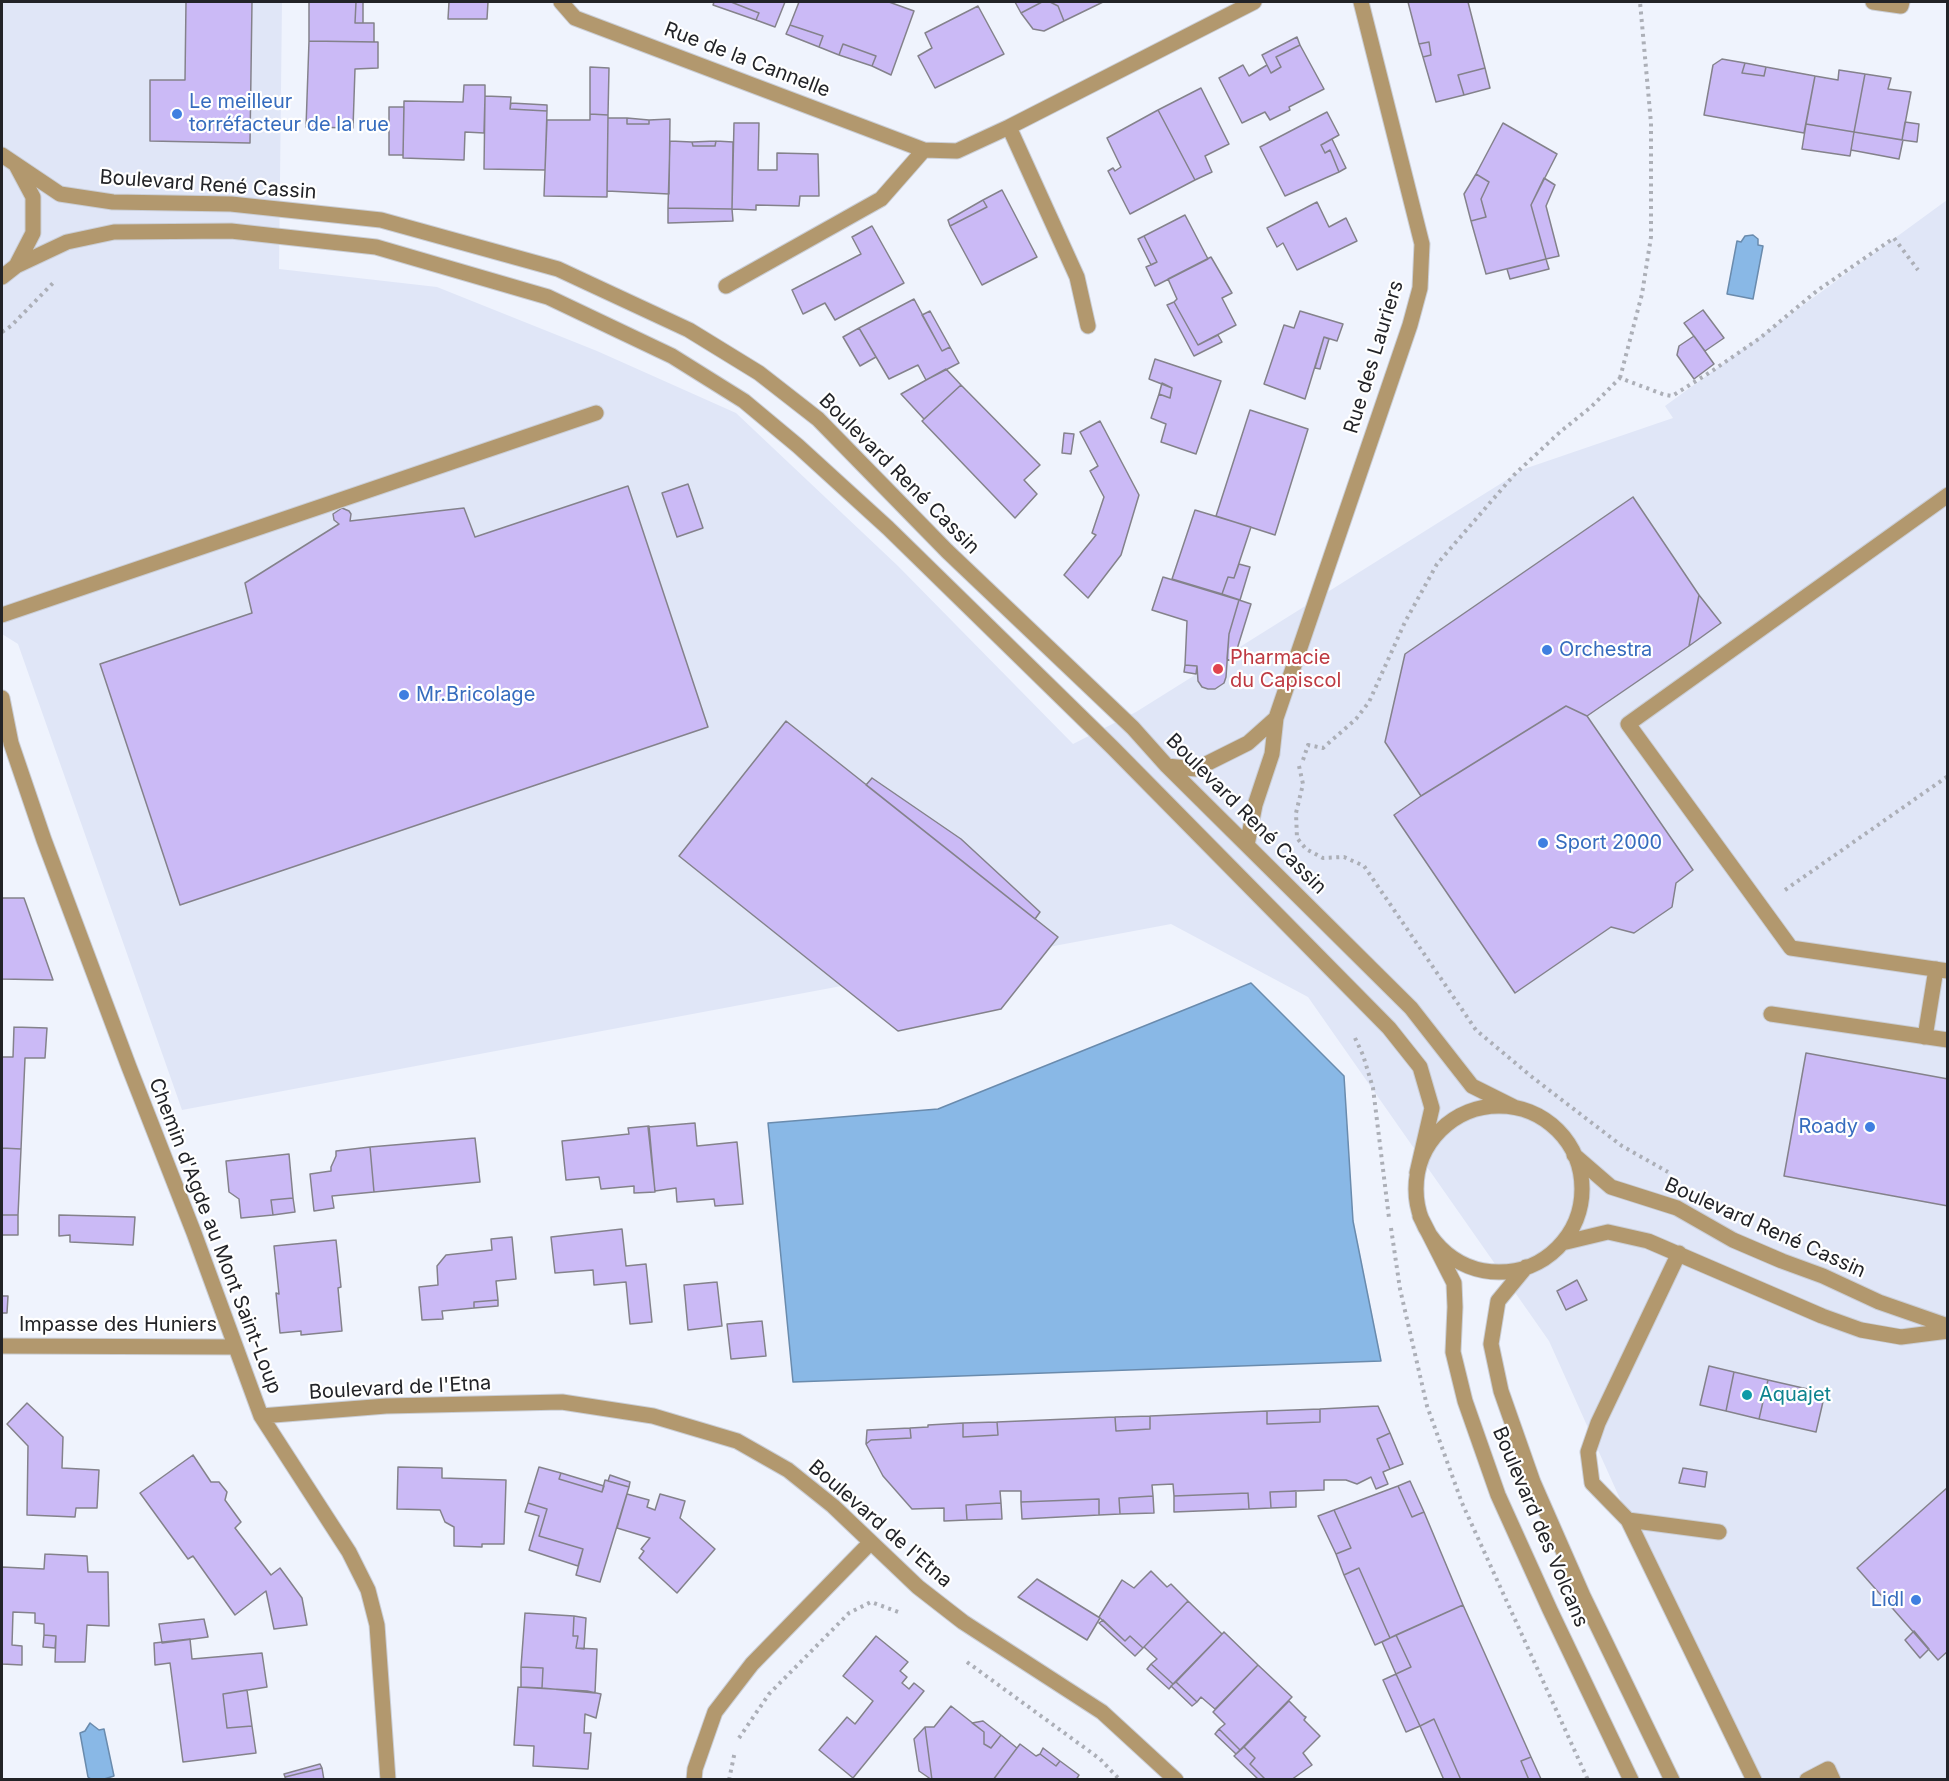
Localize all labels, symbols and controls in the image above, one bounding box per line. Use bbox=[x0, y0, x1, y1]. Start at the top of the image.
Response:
street label: Rue de la Cannelle bbox=[661, 17, 833, 103]
place label: Le meilleur torréfacteur de la rue bbox=[189, 90, 389, 137]
marker: Le meilleur torréfacteur de la rue bbox=[170, 107, 184, 121]
street label: Boulevard René Cassin bbox=[99, 165, 317, 205]
street label: Rue des Lauriers bbox=[1339, 278, 1409, 436]
street label: Boulevard René Cassin bbox=[814, 389, 984, 559]
place label: Orchestra bbox=[1559, 638, 1652, 662]
marker: Orchestra bbox=[1540, 643, 1554, 657]
place label: Pharmacie du Capiscol bbox=[1230, 646, 1341, 693]
marker: Pharmacie du Capiscol bbox=[1211, 662, 1225, 676]
place label: Mr.Bricolage bbox=[416, 683, 535, 707]
marker: Mr.Bricolage bbox=[397, 688, 411, 702]
street label: Boulevard René Cassin bbox=[1161, 729, 1331, 899]
place label: Sport 2000 bbox=[1555, 831, 1662, 855]
marker: Sport 2000 bbox=[1536, 836, 1550, 850]
street label: Chemin d'Agde au Mont Saint-Loup bbox=[144, 1075, 286, 1397]
place label: Roady bbox=[1798, 1115, 1858, 1139]
marker: Roady bbox=[1863, 1120, 1877, 1134]
street label: Boulevard René Cassin bbox=[1661, 1173, 1869, 1283]
street label: Impasse des Huniers bbox=[19, 1313, 217, 1337]
street label: Boulevard de l'Etna bbox=[308, 1371, 492, 1405]
place label: Aquajet bbox=[1759, 1383, 1831, 1407]
marker: Aquajet bbox=[1740, 1388, 1754, 1402]
street label: Boulevard des Volcans bbox=[1487, 1423, 1593, 1631]
street label: Boulevard de l'Etna bbox=[803, 1455, 957, 1593]
place label: Lidl bbox=[1871, 1588, 1904, 1612]
marker: Lidl bbox=[1909, 1593, 1923, 1607]

